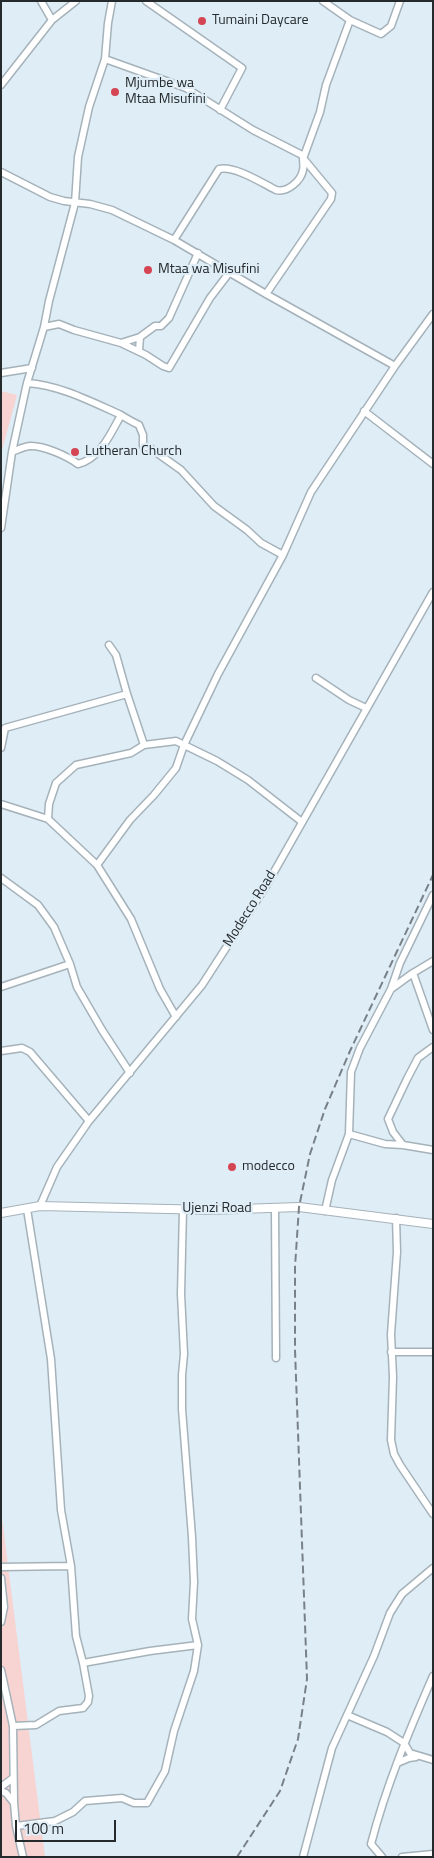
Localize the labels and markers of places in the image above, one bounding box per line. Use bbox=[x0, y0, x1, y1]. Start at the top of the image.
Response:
place label: Tumaini Daycare bbox=[212, 13, 309, 29]
marker: Tumaini Daycare bbox=[196, 15, 208, 27]
place label: Mjumbe wa Mtaa Misufini bbox=[125, 76, 206, 108]
marker: Mjumbe wa Mtaa Misufini bbox=[109, 86, 121, 98]
place label: Mtaa wa Misufini bbox=[158, 262, 260, 278]
marker: Mtaa wa Misufini bbox=[142, 264, 154, 276]
place label: Lutheran Church bbox=[85, 444, 182, 460]
marker: Lutheran Church bbox=[69, 446, 81, 458]
place label: modecco bbox=[242, 1159, 295, 1175]
marker: modecco bbox=[226, 1161, 238, 1173]

